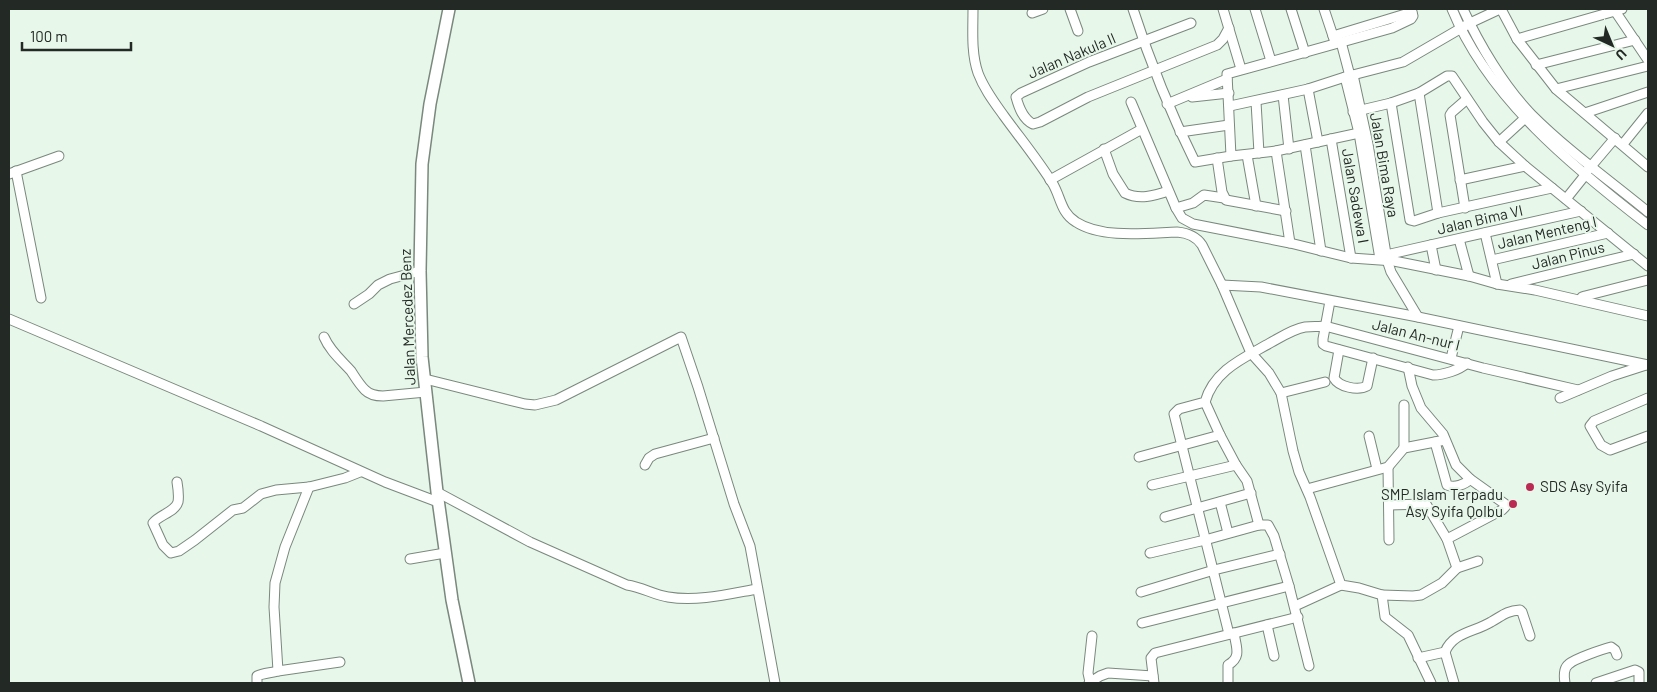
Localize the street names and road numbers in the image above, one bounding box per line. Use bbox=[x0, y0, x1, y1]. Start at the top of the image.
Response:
street label: Jalan Nakula II bbox=[1025, 28, 1118, 82]
street label: Jalan Bima Raya bbox=[1367, 111, 1403, 219]
street label: Jalan Sadewa I bbox=[1339, 147, 1373, 245]
street label: Jalan Bima VI bbox=[1435, 200, 1524, 238]
street label: Jalan Menteng I bbox=[1495, 212, 1598, 252]
street label: Jalan Pinus bbox=[1529, 237, 1606, 273]
street label: Jalan Mercedez Benz bbox=[396, 248, 418, 386]
street label: Jalan An-nur I bbox=[1370, 314, 1462, 354]

